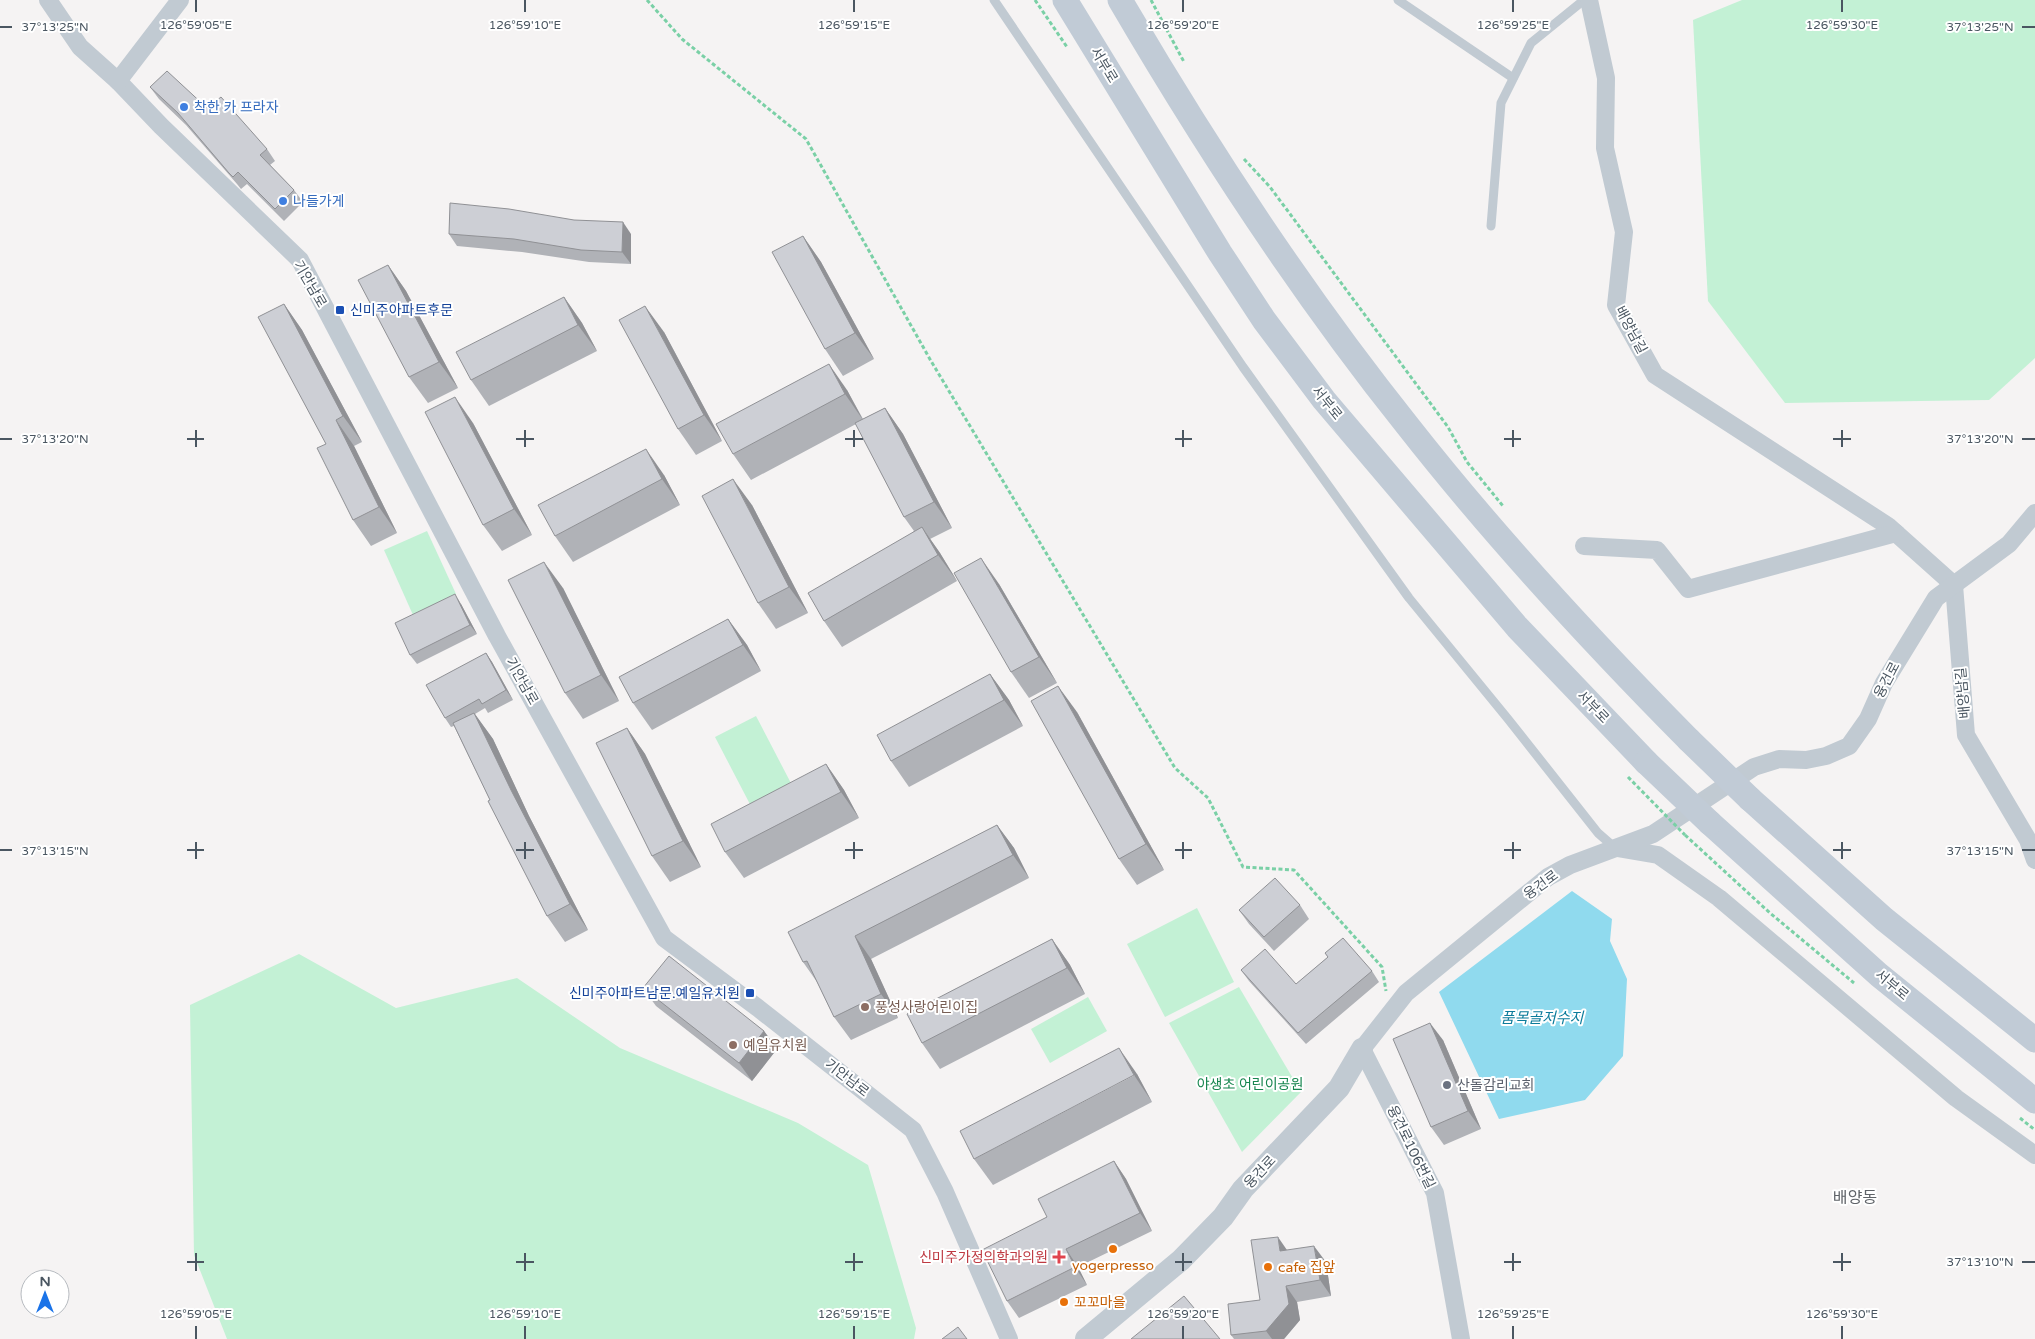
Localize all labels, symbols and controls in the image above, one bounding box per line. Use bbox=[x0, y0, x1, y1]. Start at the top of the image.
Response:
text: 126°59'05"E bbox=[160, 18, 233, 32]
text: 126°59'10"E bbox=[489, 18, 562, 32]
text: 126°59'15"E bbox=[818, 18, 891, 32]
text: 126°59'20"E bbox=[1147, 18, 1220, 32]
text: 126°59'25"E bbox=[1477, 18, 1550, 32]
text: 126°59'30"E bbox=[1806, 18, 1879, 32]
text: 37°13'25"N bbox=[21, 20, 89, 34]
text: 37°13'25"N bbox=[1946, 20, 2014, 34]
street label: 서부로 bbox=[1087, 44, 1121, 86]
place label: 착한 카 프라자 bbox=[194, 99, 279, 116]
marker: 착한 카 프라자 bbox=[178, 101, 190, 113]
place label: 나들가게 bbox=[293, 193, 345, 210]
marker: 나들가게 bbox=[277, 195, 289, 207]
street label: 기안남로 bbox=[290, 257, 330, 311]
place label: 신미주아파트후문 bbox=[350, 302, 453, 319]
street label: 배양남길 bbox=[1611, 303, 1651, 357]
marker: 신미주아파트후문 bbox=[334, 304, 346, 316]
street label: 서부로 bbox=[1308, 383, 1346, 423]
text: 37°13'20"N bbox=[21, 432, 89, 446]
text: 37°13'20"N bbox=[1946, 432, 2014, 446]
street label: 기안남로 bbox=[502, 654, 542, 708]
street label: 융건로 bbox=[1870, 659, 1904, 701]
street label: 배양남길 bbox=[1952, 667, 1974, 719]
street label: 서부로 bbox=[1573, 687, 1613, 727]
text: 37°13'15"N bbox=[21, 844, 89, 858]
text: 37°13'15"N bbox=[1946, 844, 2014, 858]
street label: 융건로 bbox=[1520, 867, 1562, 903]
street label: 서부로 bbox=[1872, 966, 1912, 1004]
place label: 신미주아파트남문.예일유치원 bbox=[569, 985, 740, 1002]
marker: 신미주아파트남문.예일유치원 bbox=[744, 987, 756, 999]
place label: 풍성사랑어린이집 bbox=[875, 999, 978, 1016]
marker: 풍성사랑어린이집 bbox=[859, 1001, 871, 1013]
water label: 품목골저수지 bbox=[1501, 1009, 1585, 1027]
place label: 예일유치원 bbox=[743, 1037, 807, 1054]
marker: 예일유치원 bbox=[727, 1039, 739, 1051]
street label: 기안남로 bbox=[821, 1055, 873, 1101]
park label: 야생초 어린이공원 bbox=[1197, 1076, 1303, 1093]
place label: 산돌감리교회 bbox=[1457, 1077, 1534, 1094]
marker: 산돌감리교회 bbox=[1441, 1079, 1453, 1091]
street label: 융건로106번길 bbox=[1383, 1102, 1439, 1192]
street label: 융건로 bbox=[1241, 1152, 1279, 1192]
district label: 배양동 bbox=[1833, 1188, 1877, 1208]
marker: yogerpresso bbox=[1107, 1243, 1119, 1255]
place label: 신미주가정의학과의원 bbox=[919, 1249, 1048, 1266]
marker: 신미주가정의학과의원 bbox=[1052, 1250, 1066, 1264]
text: 37°13'10"N bbox=[1946, 1255, 2014, 1269]
place label: yogerpresso bbox=[1072, 1257, 1154, 1274]
place label: cafe 집앞 bbox=[1278, 1259, 1336, 1276]
marker: cafe 집앞 bbox=[1262, 1261, 1274, 1273]
north arrow bbox=[20, 1269, 70, 1319]
text: N bbox=[39, 1273, 51, 1290]
place label: 꼬꼬마을 bbox=[1074, 1294, 1126, 1311]
marker: 꼬꼬마을 bbox=[1058, 1296, 1070, 1308]
text: 126°59'05"E bbox=[160, 1307, 233, 1321]
text: 126°59'10"E bbox=[489, 1307, 562, 1321]
text: 126°59'15"E bbox=[818, 1307, 891, 1321]
text: 126°59'20"E bbox=[1147, 1307, 1220, 1321]
text: 126°59'25"E bbox=[1477, 1307, 1550, 1321]
text: 126°59'30"E bbox=[1806, 1307, 1879, 1321]

